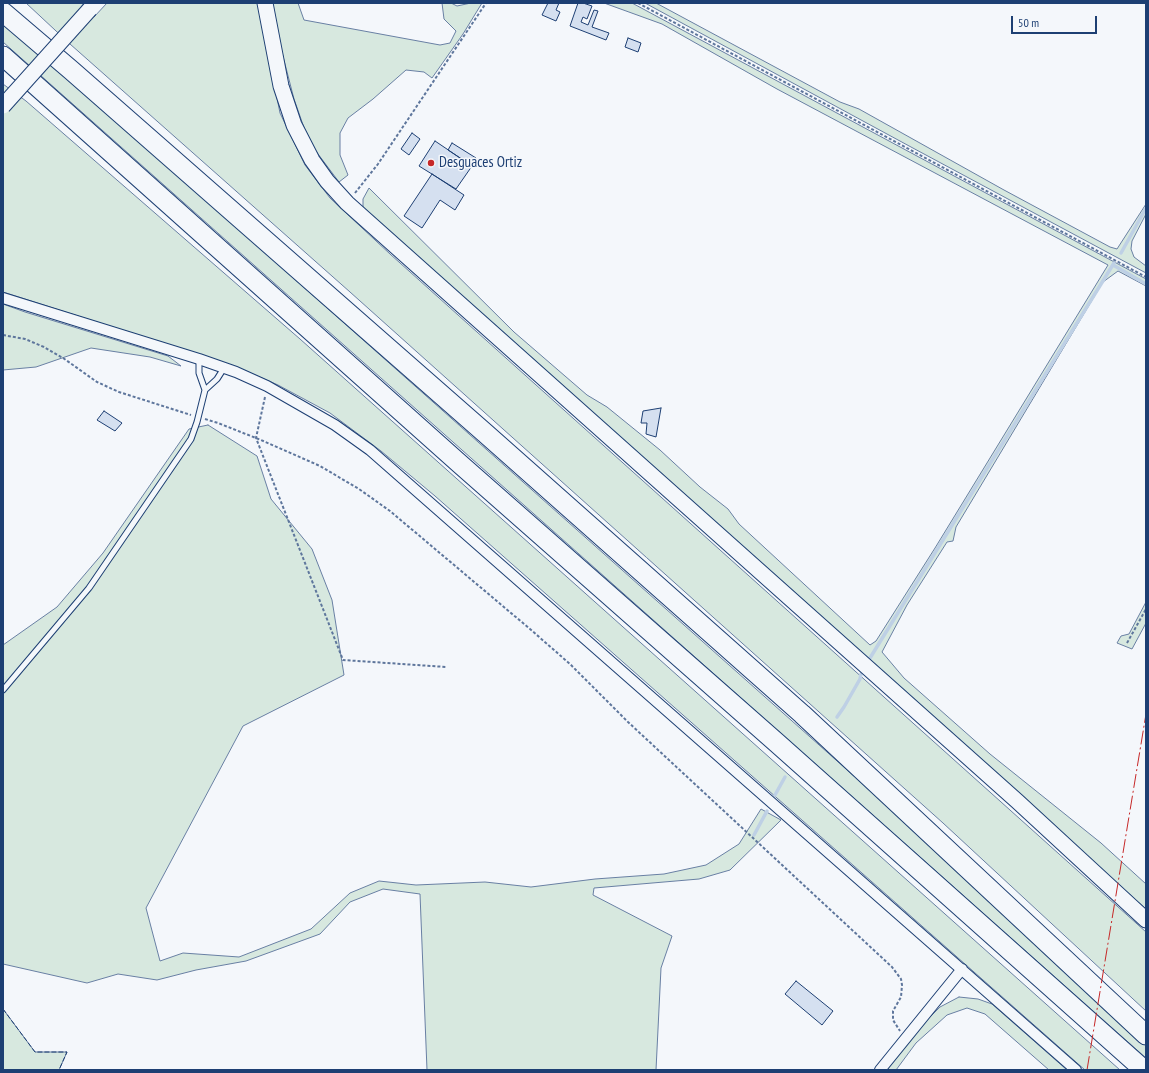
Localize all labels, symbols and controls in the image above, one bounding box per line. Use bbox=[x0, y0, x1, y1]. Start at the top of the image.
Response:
scale bar bbox=[1013, 8, 1099, 34]
text: 50 m bbox=[1018, 15, 1039, 30]
place label: Desguaces Ortiz bbox=[439, 154, 522, 172]
marker: Desguaces Ortiz bbox=[426, 158, 436, 168]

